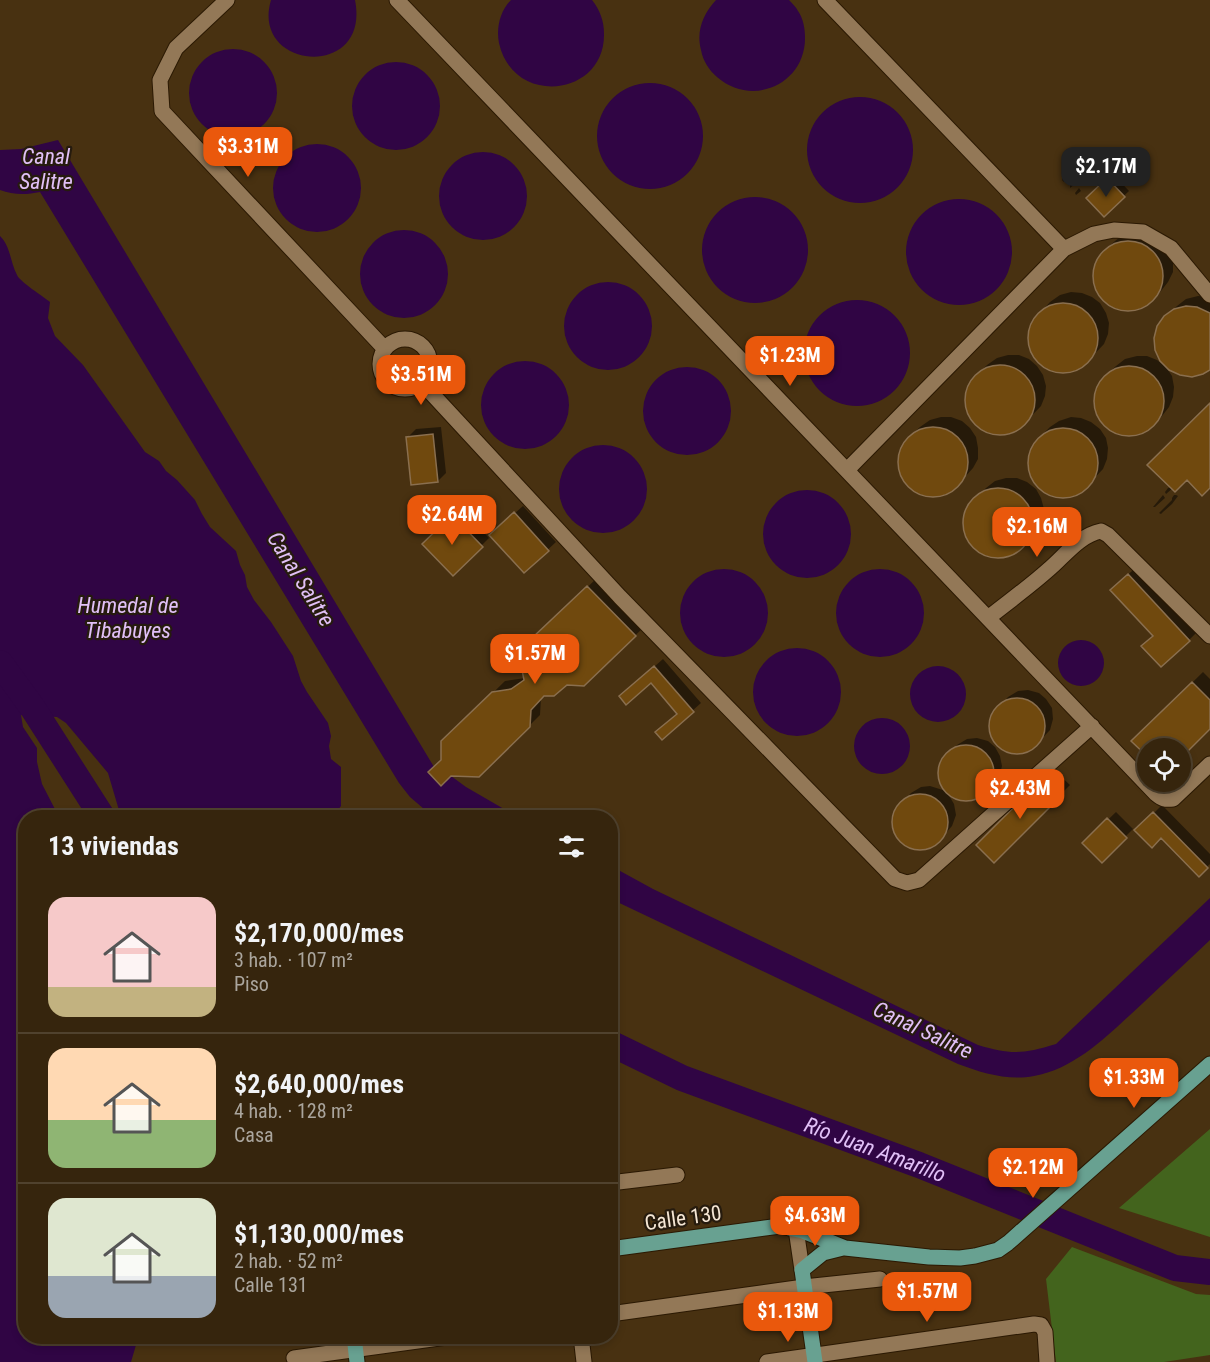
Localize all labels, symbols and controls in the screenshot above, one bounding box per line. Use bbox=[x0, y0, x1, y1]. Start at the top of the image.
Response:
pin: $3.31M bbox=[199, 127, 297, 178]
text: $3.31M bbox=[217, 134, 279, 158]
water label: Canal Salitre bbox=[19, 144, 73, 194]
pin: $2.17M bbox=[1057, 147, 1155, 198]
text: $2.17M bbox=[1075, 154, 1137, 178]
pin: $1.23M bbox=[741, 336, 839, 387]
text: $1.23M bbox=[759, 343, 821, 367]
pin: $3.51M bbox=[372, 355, 470, 406]
text: $3.51M bbox=[390, 362, 452, 386]
pin: $2.64M bbox=[403, 495, 501, 546]
text: $2.64M bbox=[421, 502, 483, 526]
pin: $2.16M bbox=[988, 507, 1086, 558]
text: $2.16M bbox=[1006, 514, 1068, 538]
water label: Canal Salitre bbox=[262, 527, 340, 631]
water label: Humedal de Tibabuyes bbox=[78, 593, 178, 643]
pin: $1.57M bbox=[486, 634, 584, 685]
text: $1.57M bbox=[504, 641, 566, 665]
map controls bbox=[1137, 738, 1191, 792]
button: locate bbox=[1137, 738, 1191, 792]
pin: $2.43M bbox=[971, 769, 1069, 820]
text: $2.43M bbox=[989, 776, 1051, 800]
icon: filters bbox=[555, 830, 588, 863]
text: 13 viviendas bbox=[48, 831, 179, 861]
text: $2,170,000/mes bbox=[234, 918, 404, 948]
icon: home bbox=[96, 921, 168, 993]
text: 3 hab. · 107 m² bbox=[234, 948, 353, 972]
text: Piso bbox=[234, 972, 269, 996]
water label: Canal Salitre bbox=[869, 996, 977, 1064]
pin: $1.33M bbox=[1085, 1058, 1183, 1109]
text: $1.33M bbox=[1103, 1065, 1165, 1089]
text: $2,640,000/mes bbox=[234, 1069, 404, 1099]
icon: home bbox=[96, 1072, 168, 1144]
text: 4 hab. · 128 m² bbox=[234, 1099, 353, 1123]
water label: Río Juan Amarillo bbox=[801, 1112, 950, 1187]
text: Casa bbox=[234, 1123, 274, 1147]
pin: $2.12M bbox=[984, 1148, 1082, 1199]
text: $2.12M bbox=[1002, 1155, 1064, 1179]
pin: $4.63M bbox=[766, 1196, 864, 1247]
street label: Calle 130 bbox=[643, 1201, 723, 1235]
text: $4.63M bbox=[784, 1203, 846, 1227]
text: $1,130,000/mes bbox=[234, 1219, 404, 1249]
icon: home bbox=[96, 1222, 168, 1294]
text: 2 hab. · 52 m² bbox=[234, 1249, 343, 1273]
pin: $1.57M bbox=[878, 1272, 976, 1323]
text: Calle 131 bbox=[234, 1273, 308, 1297]
text: $1.57M bbox=[896, 1279, 958, 1303]
pin: $1.13M bbox=[739, 1292, 837, 1343]
text: $1.13M bbox=[757, 1299, 819, 1323]

